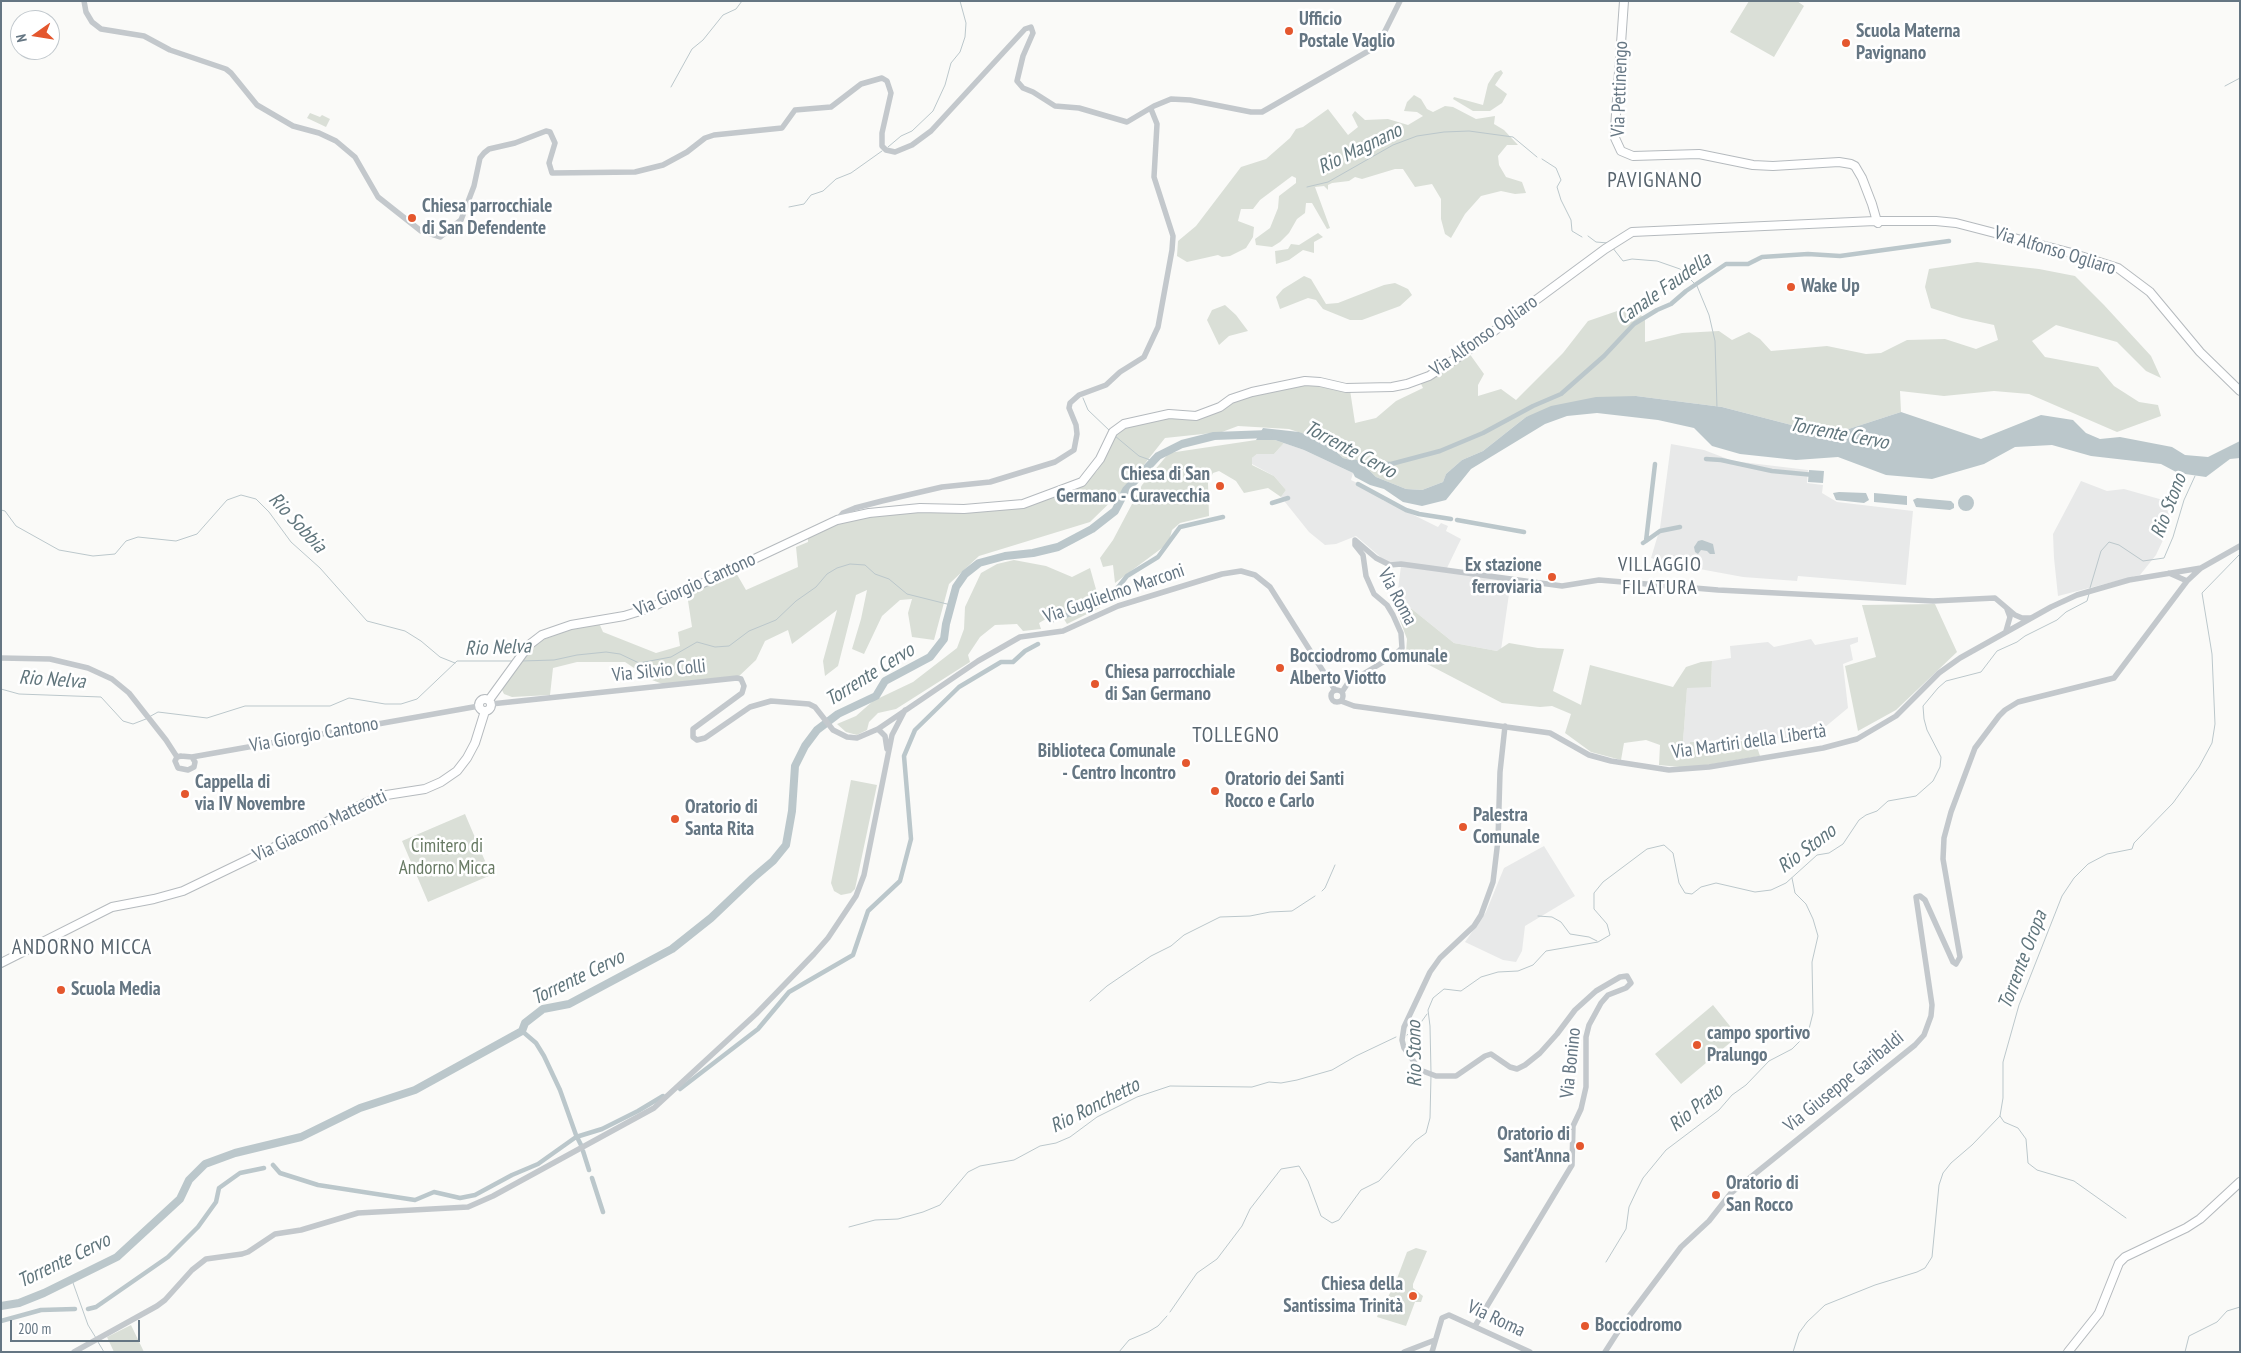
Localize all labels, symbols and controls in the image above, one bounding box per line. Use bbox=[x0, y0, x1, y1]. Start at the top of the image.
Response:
place label: Ufficio Postale Vaglio bbox=[1299, 9, 1395, 53]
north arrow bbox=[10, 10, 60, 60]
place label: Scuola Materna Pavignano bbox=[1856, 21, 1960, 65]
marker: Ufficio Postale Vaglio bbox=[1283, 25, 1295, 37]
text: N bbox=[12, 32, 31, 44]
marker: Scuola Materna Pavignano bbox=[1840, 37, 1852, 49]
street label: Via Pettinengo bbox=[1607, 41, 1633, 137]
water label: Rio Magnano bbox=[1314, 118, 1406, 180]
district label: PAVIGNANO bbox=[1606, 168, 1704, 194]
place label: Chiesa parrocchiale di San Defendente bbox=[422, 196, 552, 240]
marker: Chiesa parrocchiale di San Defendente bbox=[406, 212, 418, 224]
street label: Via Alfonso Ogliaro bbox=[1991, 222, 2119, 280]
water label: Canale Faudella bbox=[1612, 248, 1716, 330]
place label: Wake Up bbox=[1801, 276, 1860, 298]
marker: Wake Up bbox=[1785, 281, 1797, 293]
street label: Via Alfonso Ogliaro bbox=[1426, 290, 1542, 382]
water label: Torrente Cervo bbox=[1788, 413, 1890, 455]
water label: Torrente Cervo bbox=[1300, 416, 1400, 484]
place label: Chiesa di San Germano - Curavecchia bbox=[1056, 464, 1210, 508]
water label: Rio Stono bbox=[2146, 471, 2192, 541]
marker: Chiesa di San Germano - Curavecchia bbox=[1214, 480, 1226, 492]
water label: Rio Sobbia bbox=[263, 488, 331, 558]
street label: Via Giorgio Cantono bbox=[631, 548, 759, 622]
district label: VILLAGGIO FILATURA bbox=[1617, 553, 1703, 600]
place label: Ex stazione ferroviaria bbox=[1465, 555, 1542, 599]
street label: Via Guglielmo Marconi bbox=[1040, 559, 1188, 629]
street label: Via Roma bbox=[1373, 565, 1421, 629]
marker: Ex stazione ferroviaria bbox=[1546, 571, 1558, 583]
water label: Rio Nelva bbox=[464, 635, 532, 661]
water label: Torrente Cervo bbox=[821, 638, 919, 712]
place label: Bocciodromo Comunale Alberto Viotto bbox=[1290, 646, 1448, 690]
street label: Via Silvio Colli bbox=[611, 655, 707, 687]
place label: Chiesa parrocchiale di San Germano bbox=[1105, 662, 1235, 706]
marker: Bocciodromo Comunale Alberto Viotto bbox=[1274, 662, 1286, 674]
water label: Rio Nelva bbox=[18, 666, 86, 694]
marker: Chiesa parrocchiale di San Germano bbox=[1089, 678, 1101, 690]
street label: Via Giorgio Cantono bbox=[248, 712, 380, 758]
street label: Via Martiri della Libertà bbox=[1670, 720, 1828, 764]
district label: TOLLEGNO bbox=[1191, 723, 1281, 749]
place label: Biblioteca Comunale - Centro Incontro bbox=[1038, 741, 1176, 785]
marker: Biblioteca Comunale - Centro Incontro bbox=[1180, 757, 1192, 769]
place label: Oratorio dei Santi Rocco e Carlo bbox=[1225, 769, 1344, 813]
place label: Cappella di via IV Novembre bbox=[195, 772, 305, 816]
street label: Via Giacomo Matteotti bbox=[249, 785, 391, 867]
marker: Oratorio dei Santi Rocco e Carlo bbox=[1209, 785, 1221, 797]
marker: Cappella di via IV Novembre bbox=[179, 788, 191, 800]
place label: Oratorio di Santa Rita bbox=[685, 797, 758, 841]
place label: Palestra Comunale bbox=[1473, 805, 1540, 849]
marker: Oratorio di Santa Rita bbox=[669, 813, 681, 825]
water label: Rio Stono bbox=[1773, 819, 1841, 879]
marker: Palestra Comunale bbox=[1457, 821, 1469, 833]
park label: Cimitero di Andorno Micca bbox=[399, 836, 495, 880]
water label: Torrente Oropa bbox=[1993, 908, 2053, 1012]
district label: ANDORNO MICCA bbox=[10, 935, 154, 961]
water label: Torrente Cervo bbox=[528, 945, 628, 1011]
place label: Scuola Media bbox=[71, 979, 161, 1001]
marker: Scuola Media bbox=[55, 984, 67, 996]
water label: Rio Stono bbox=[1402, 1020, 1428, 1088]
place label: campo sportivo Pralungo bbox=[1707, 1023, 1810, 1067]
street label: Via Bonino bbox=[1556, 1027, 1586, 1099]
street label: Via Giuseppe Garibaldi bbox=[1779, 1027, 1909, 1137]
marker: campo sportivo Pralungo bbox=[1691, 1039, 1703, 1051]
water label: Rio Ronchetto bbox=[1046, 1073, 1144, 1139]
water label: Rio Prato bbox=[1664, 1079, 1728, 1137]
place label: Oratorio di Sant'Anna bbox=[1497, 1124, 1570, 1168]
marker: Oratorio di Sant'Anna bbox=[1574, 1140, 1586, 1152]
place label: Oratorio di San Rocco bbox=[1726, 1173, 1799, 1217]
marker: Oratorio di San Rocco bbox=[1710, 1189, 1722, 1201]
water label: Torrente Cervo bbox=[14, 1228, 114, 1294]
place label: Chiesa della Santissima Trinità bbox=[1283, 1274, 1403, 1318]
marker: Chiesa della Santissima Trinità bbox=[1407, 1290, 1419, 1302]
street label: Via Roma bbox=[1463, 1296, 1529, 1342]
scale bar bbox=[12, 1310, 142, 1342]
place label: Bocciodromo bbox=[1595, 1315, 1682, 1337]
text: 200 m bbox=[18, 1319, 51, 1338]
marker: Bocciodromo bbox=[1579, 1320, 1591, 1332]

